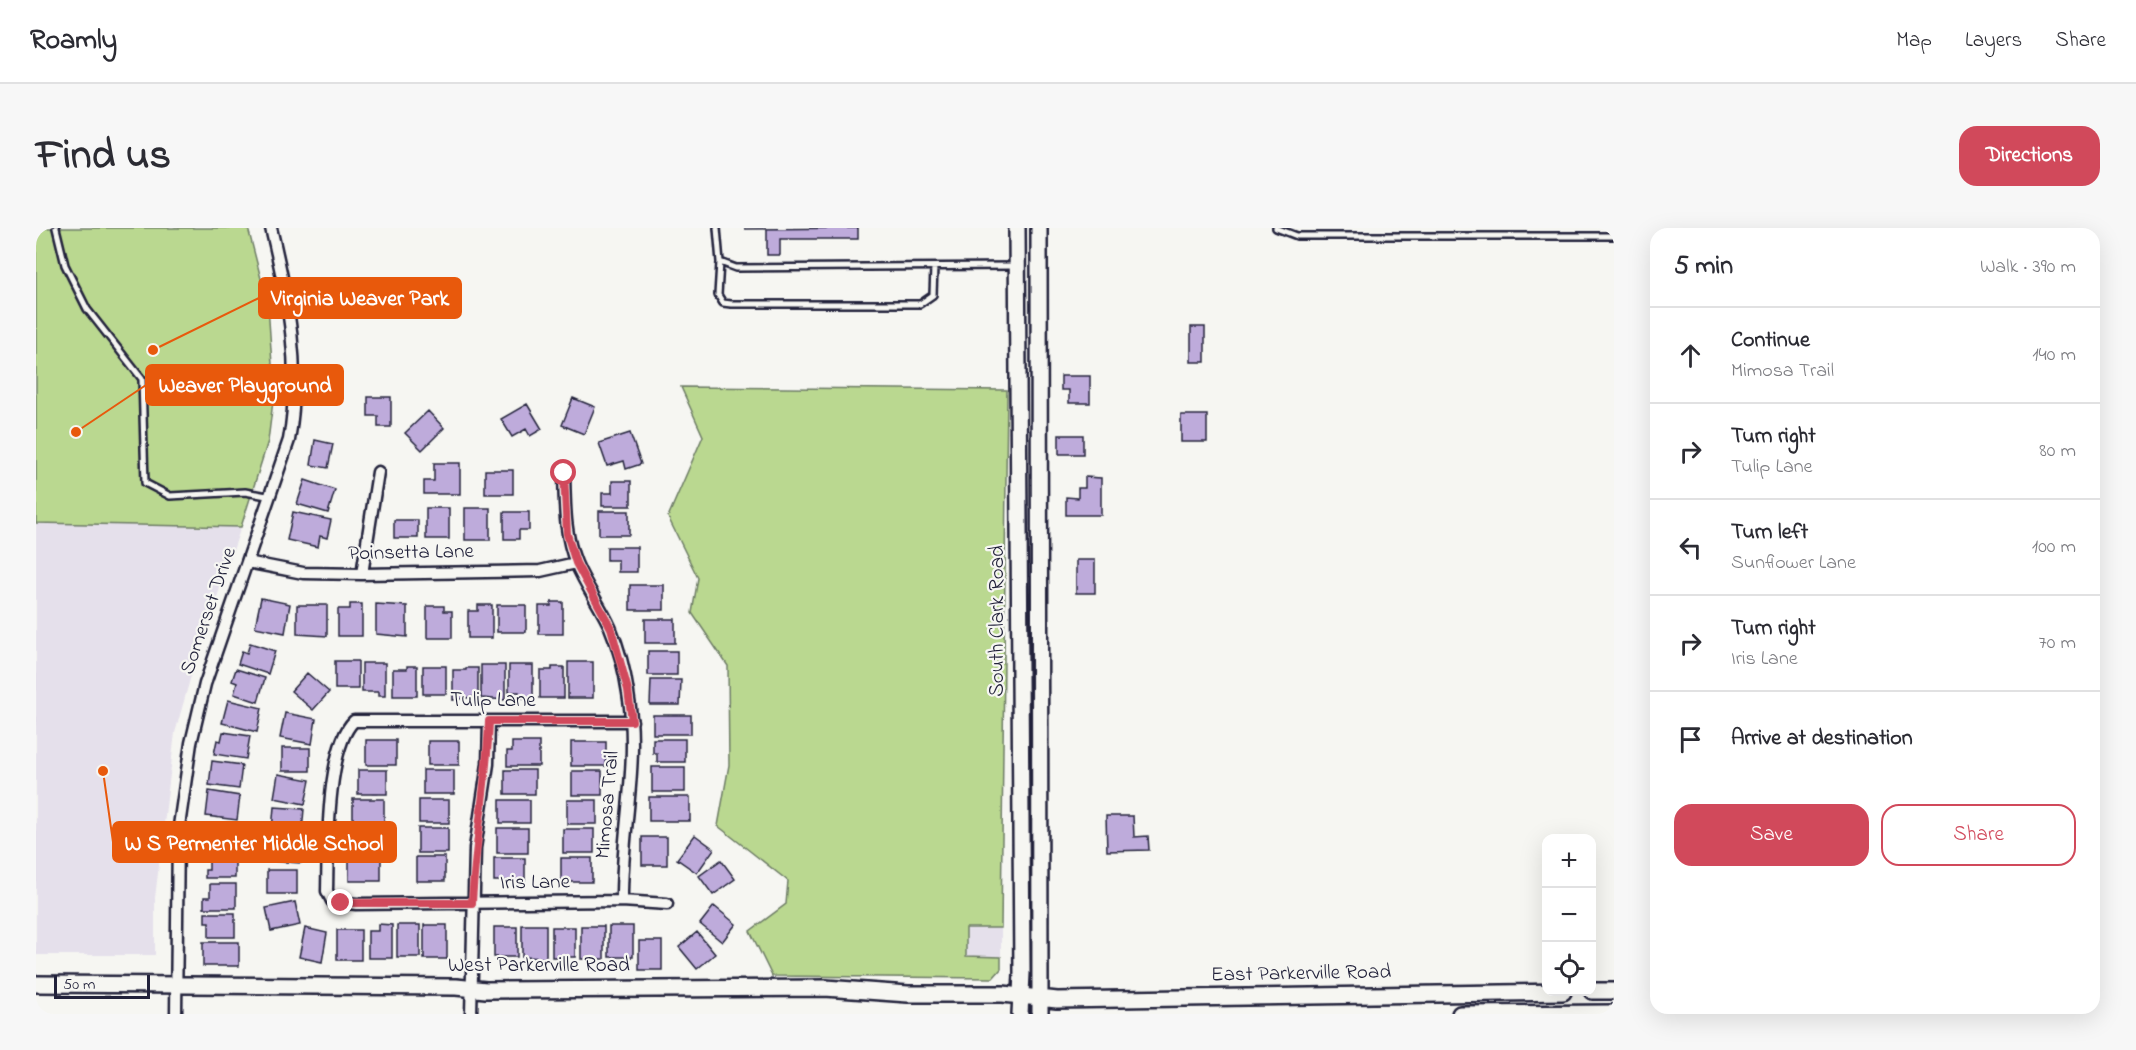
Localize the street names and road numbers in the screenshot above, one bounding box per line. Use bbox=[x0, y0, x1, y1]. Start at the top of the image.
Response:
street label: Poinsetta Lane bbox=[348, 537, 475, 569]
street label: Somerset Drive bbox=[173, 543, 245, 679]
street label: South Clark Road bbox=[983, 545, 1013, 697]
street label: Tulip Lane bbox=[450, 686, 536, 716]
street label: Mimosa Trail bbox=[588, 750, 628, 860]
street label: Iris Lane bbox=[500, 867, 571, 899]
street label: West Parkerville Road bbox=[448, 951, 630, 981]
street label: East Parkerville Road bbox=[1211, 957, 1392, 991]

